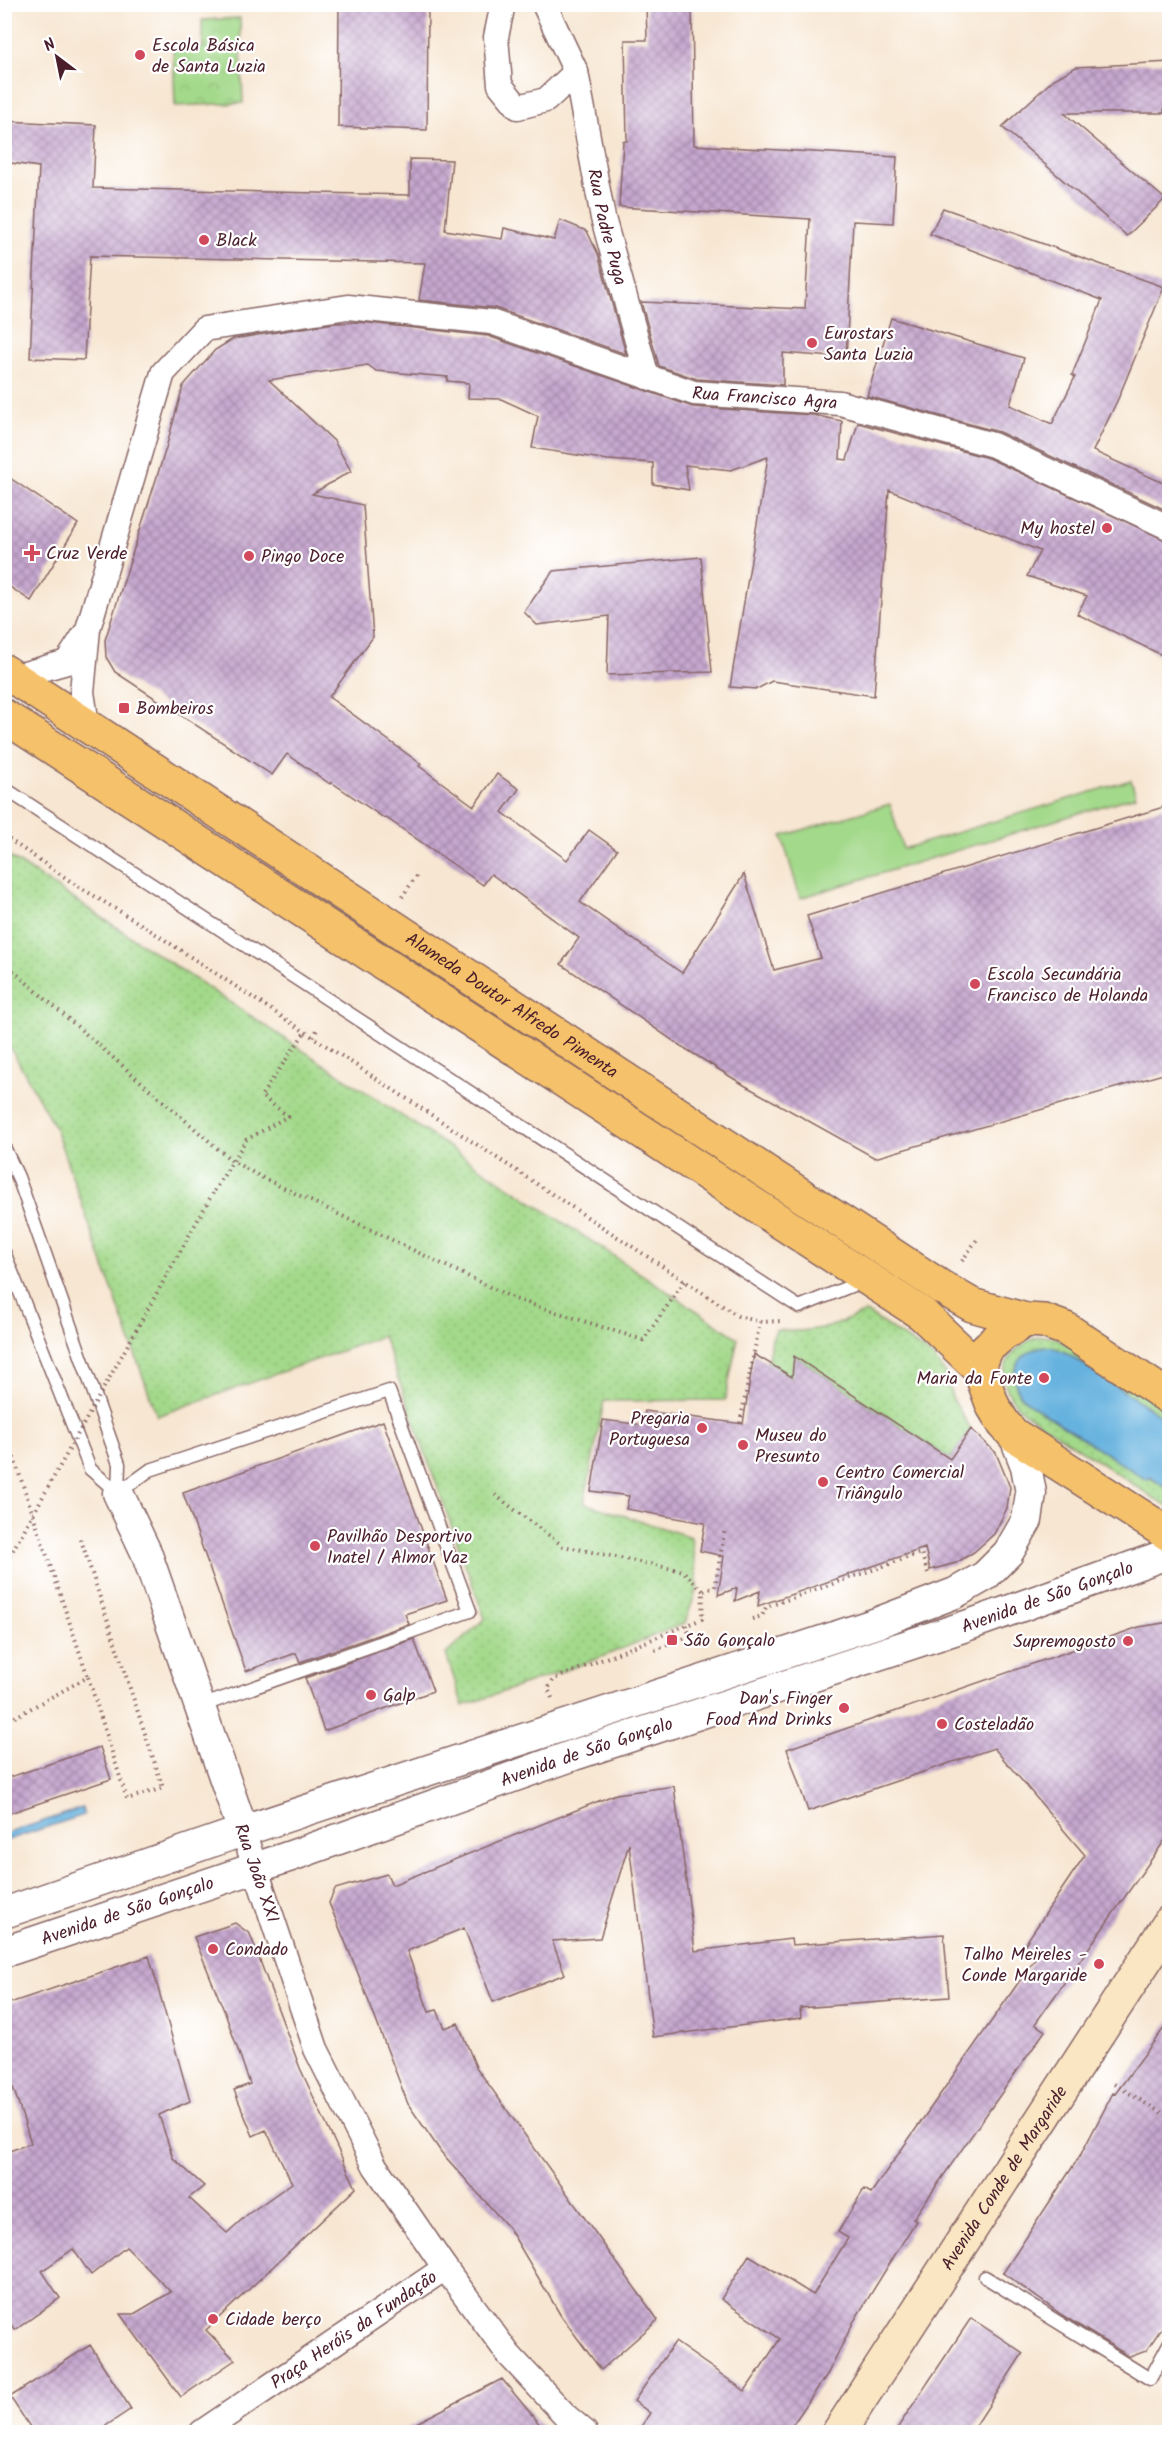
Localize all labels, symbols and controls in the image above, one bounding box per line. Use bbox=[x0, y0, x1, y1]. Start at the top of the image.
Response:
north arrow bbox=[27, 27, 87, 87]
text: N bbox=[39, 32, 61, 59]
place label: Escola Básica de Santa Luzia bbox=[152, 32, 266, 82]
marker: Escola Básica de Santa Luzia bbox=[133, 48, 147, 62]
street label: Rua Padre Puga bbox=[578, 167, 634, 289]
place label: Black bbox=[216, 227, 257, 256]
marker: Black bbox=[197, 233, 211, 247]
place label: Eurostars Santa Luzia bbox=[824, 320, 913, 370]
marker: Eurostars Santa Luzia bbox=[805, 336, 819, 350]
street label: Rua Francisco Agra bbox=[691, 380, 838, 419]
place label: My hostel bbox=[1020, 515, 1096, 544]
marker: My hostel bbox=[1100, 521, 1114, 535]
place label: Cruz Verde bbox=[46, 540, 127, 569]
place label: Pingo Doce bbox=[261, 543, 344, 572]
marker: Cruz Verde bbox=[23, 544, 41, 562]
marker: Pingo Doce bbox=[242, 549, 256, 563]
place label: Bombeiros bbox=[136, 695, 214, 724]
marker: Bombeiros bbox=[117, 701, 131, 715]
street label: Alameda Doutor Alfredo Pimenta bbox=[399, 926, 624, 1087]
place label: Escola Secundária Francisco de Holanda bbox=[987, 961, 1148, 1011]
marker: Escola Secundária Francisco de Holanda bbox=[968, 977, 982, 991]
place label: Maria da Fonte bbox=[917, 1365, 1032, 1394]
marker: Maria da Fonte bbox=[1037, 1371, 1051, 1385]
place label: Pregaria Portuguesa bbox=[609, 1405, 690, 1455]
marker: Pregaria Portuguesa bbox=[695, 1421, 709, 1435]
place label: Museu do Presunto bbox=[755, 1422, 827, 1472]
marker: Museu do Presunto bbox=[736, 1438, 750, 1452]
place label: Centro Comercial Triângulo bbox=[835, 1459, 965, 1509]
marker: Centro Comercial Triângulo bbox=[816, 1475, 830, 1489]
place label: Pavilhão Desportivo Inatel / Almor Vaz bbox=[327, 1523, 472, 1573]
marker: Pavilhão Desportivo Inatel / Almor Vaz bbox=[308, 1539, 322, 1553]
street label: Avenida de São Gonçalo bbox=[958, 1554, 1138, 1642]
place label: São Gonçalo bbox=[684, 1627, 775, 1656]
place label: Supremogosto bbox=[1013, 1628, 1116, 1657]
marker: São Gonçalo bbox=[665, 1633, 679, 1647]
marker: Supremogosto bbox=[1121, 1634, 1135, 1648]
place label: Galp bbox=[383, 1682, 416, 1711]
place label: Dan's Finger Food And Drinks bbox=[706, 1685, 833, 1735]
marker: Galp bbox=[364, 1688, 378, 1702]
marker: Dan's Finger Food And Drinks bbox=[837, 1701, 851, 1715]
street label: Avenida de São Gonçalo bbox=[497, 1710, 677, 1796]
place label: Costeladão bbox=[954, 1711, 1034, 1740]
marker: Costeladão bbox=[935, 1717, 949, 1731]
street label: Rua João XXI bbox=[225, 1820, 286, 1927]
street label: Avenida de São Gonçalo bbox=[37, 1870, 218, 1955]
place label: Condado bbox=[225, 1936, 288, 1965]
place label: Talho Meireles - Conde Margaride bbox=[961, 1941, 1087, 1991]
marker: Condado bbox=[206, 1942, 220, 1956]
marker: Talho Meireles - Conde Margaride bbox=[1092, 1957, 1106, 1971]
street label: Avenida Conde de Margaride bbox=[934, 2080, 1076, 2277]
street label: Praça Heróis da Fundação bbox=[265, 2264, 444, 2398]
place label: Cidade berço bbox=[225, 2306, 322, 2335]
marker: Cidade berço bbox=[206, 2312, 220, 2326]

